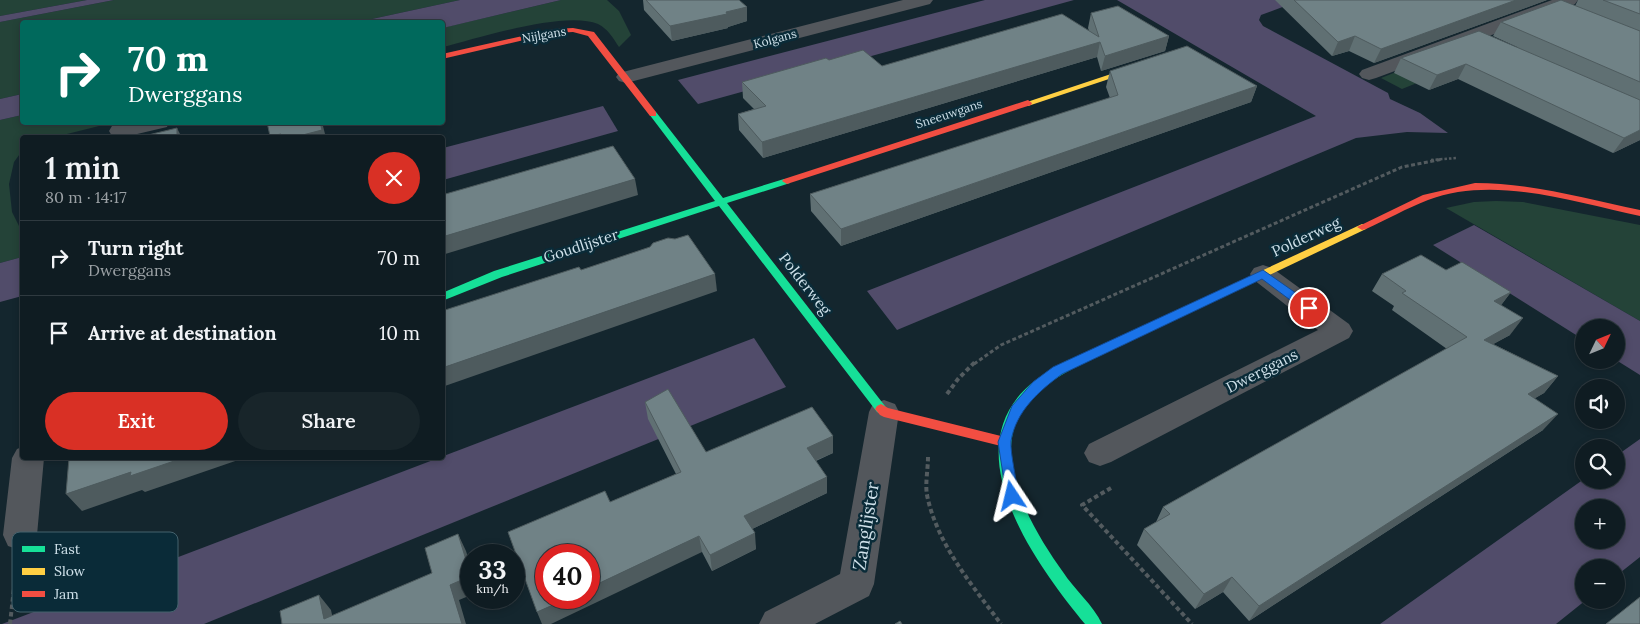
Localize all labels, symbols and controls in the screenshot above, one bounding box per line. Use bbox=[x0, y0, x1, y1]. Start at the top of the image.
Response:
street label: Nijlgans bbox=[521, 23, 568, 46]
street label: Kolgans bbox=[752, 25, 798, 51]
text: 70 m bbox=[128, 36, 208, 81]
icon: right bbox=[45, 40, 110, 105]
text: Dwerggans bbox=[128, 80, 242, 108]
street label: Sneeuwgans bbox=[914, 96, 984, 131]
text: 1 min bbox=[45, 149, 120, 187]
button: close bbox=[368, 152, 420, 204]
text: 80 m · 14:17 bbox=[45, 187, 127, 207]
street label: Polderweg bbox=[1268, 212, 1344, 261]
street label: Goudlijster bbox=[541, 224, 621, 267]
text: Turn right bbox=[88, 236, 184, 260]
icon: right bbox=[45, 244, 73, 272]
text: 70 m bbox=[377, 246, 420, 270]
street label: Polderweg bbox=[775, 249, 836, 319]
text: Dwerggans bbox=[88, 260, 171, 280]
pin bbox=[1288, 287, 1330, 329]
icon: arrive bbox=[1295, 294, 1323, 322]
icon: arrive bbox=[45, 319, 73, 347]
north arrow bbox=[1575, 319, 1625, 369]
map controls bbox=[1575, 319, 1625, 609]
text: Arrive at destination bbox=[88, 321, 277, 345]
text: 10 m bbox=[379, 321, 420, 345]
street label: Dwerggans bbox=[1223, 344, 1301, 397]
button: sound bbox=[1575, 379, 1625, 429]
button: Exit bbox=[45, 392, 228, 450]
button: Share bbox=[238, 392, 420, 450]
button: search bbox=[1575, 439, 1625, 489]
position arrow bbox=[985, 469, 1037, 521]
street label: Zanglijster bbox=[847, 480, 884, 572]
button: + bbox=[1575, 499, 1625, 549]
legend bbox=[12, 532, 178, 612]
text: Fast bbox=[54, 540, 81, 558]
speed limit sign: 40 bbox=[535, 544, 600, 609]
text: 33 bbox=[478, 554, 507, 586]
button: − bbox=[1575, 559, 1625, 609]
text: Slow bbox=[54, 562, 86, 580]
text: km/h bbox=[476, 581, 509, 596]
text: Jam bbox=[53, 585, 79, 603]

